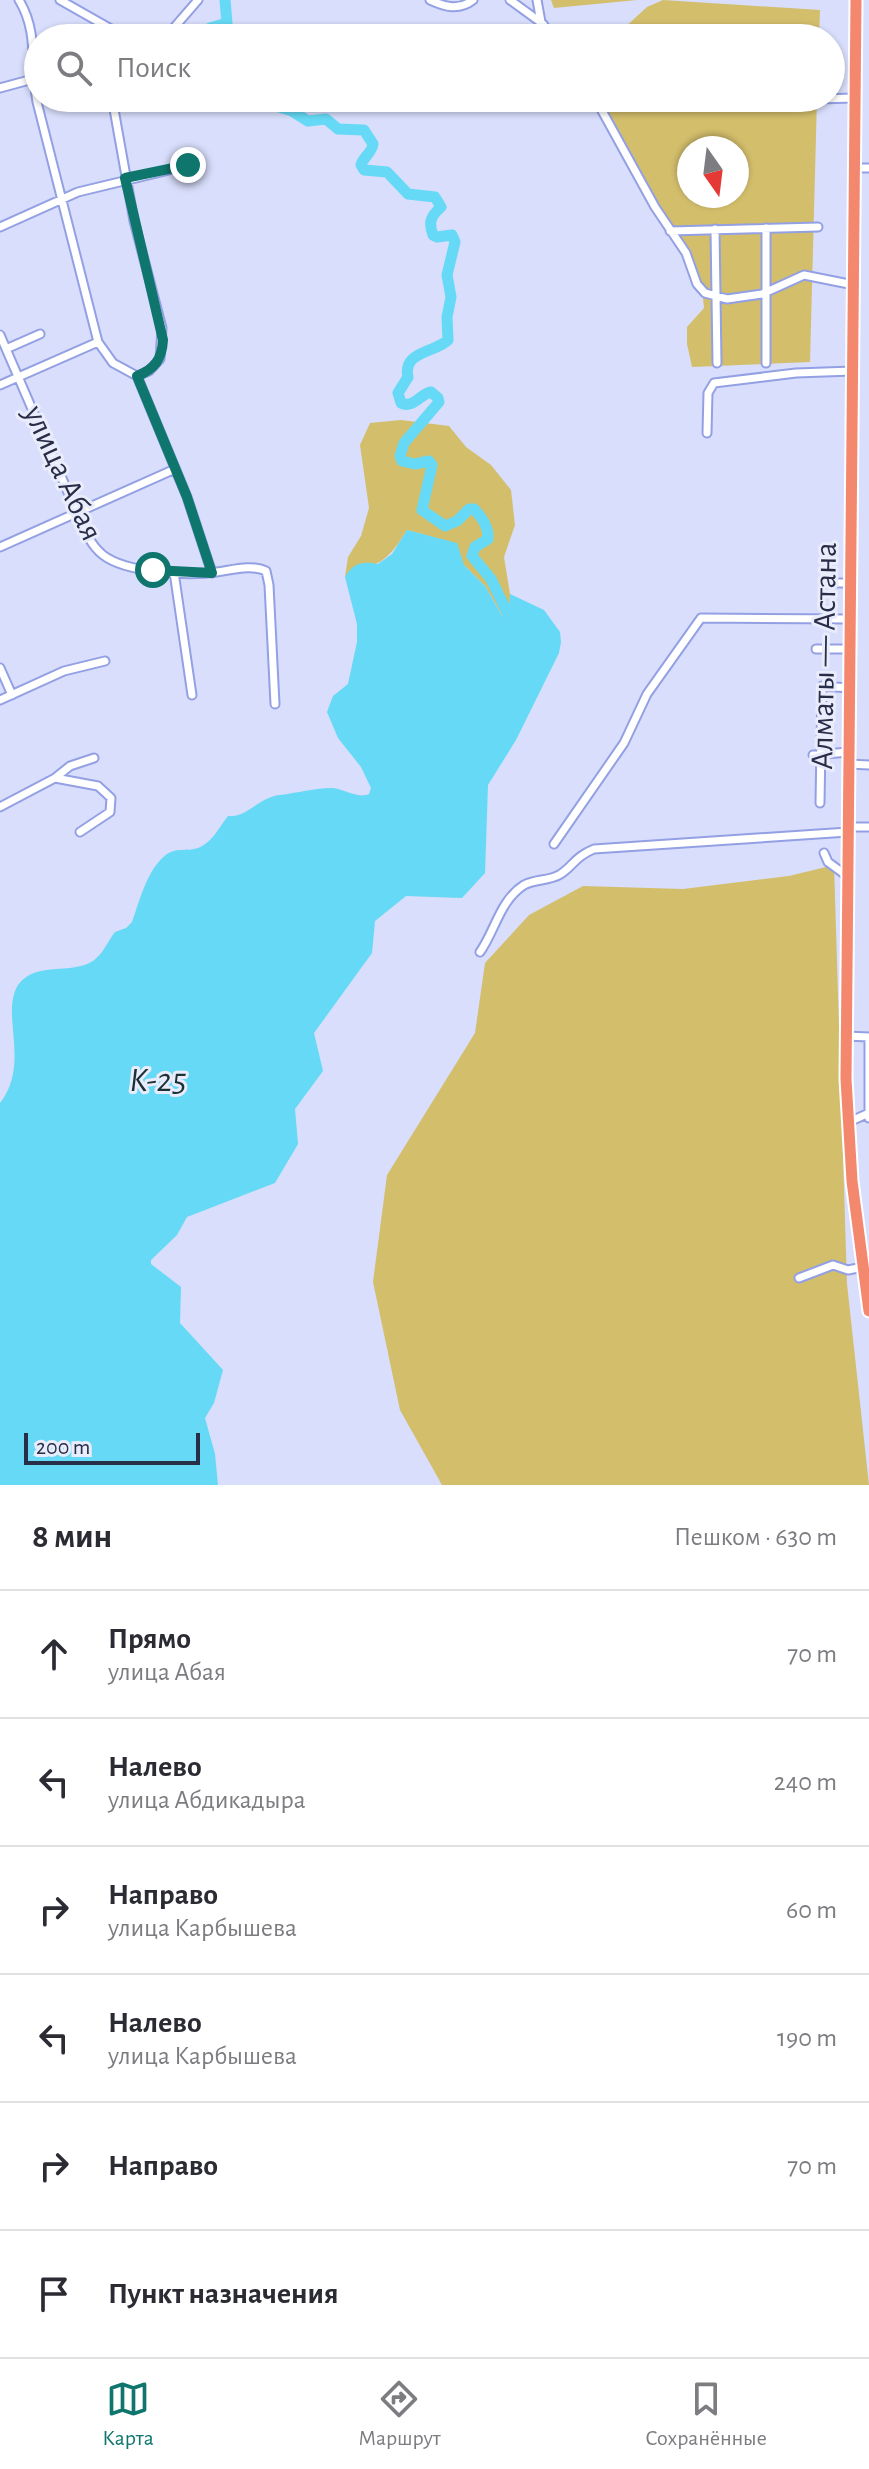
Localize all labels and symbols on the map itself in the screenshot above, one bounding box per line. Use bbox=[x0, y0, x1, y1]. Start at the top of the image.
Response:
north arrow bbox=[677, 136, 749, 208]
route end bbox=[170, 147, 206, 183]
street label: улица Абая bbox=[17, 400, 108, 545]
street label: Алматы — Астана bbox=[806, 542, 842, 770]
route start bbox=[135, 552, 171, 588]
water label: К-25 bbox=[130, 1064, 186, 1098]
scale bar bbox=[24, 1429, 200, 1465]

